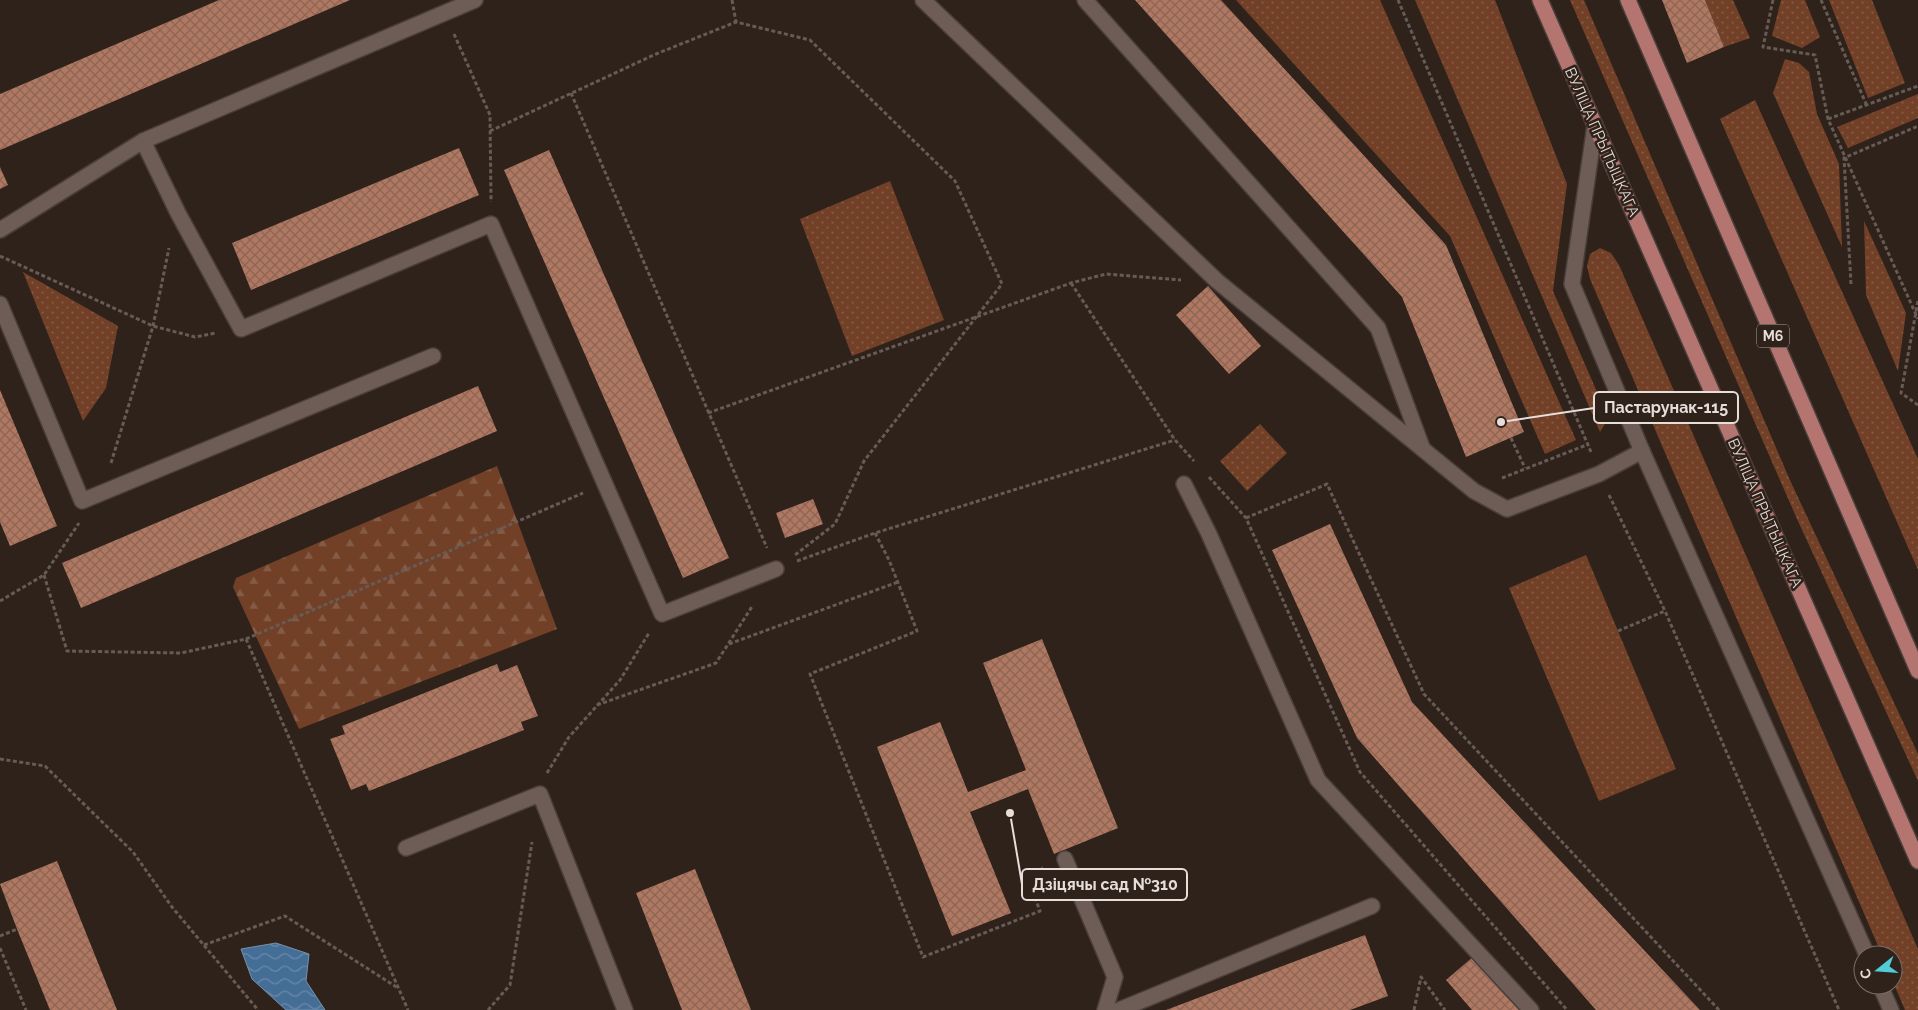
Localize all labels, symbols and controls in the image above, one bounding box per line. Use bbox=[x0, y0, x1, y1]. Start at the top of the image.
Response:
street label: ВУЛІЦА ПРЫТЫЦКАГА bbox=[1561, 65, 1643, 219]
road number: М6 bbox=[1757, 324, 1789, 348]
callout: Пастарунак-115 bbox=[1594, 392, 1738, 423]
text: Пастарунак-115 bbox=[1604, 398, 1728, 417]
street label: ВУЛІЦА ПРЫТЫЦКАГА bbox=[1724, 436, 1806, 590]
callout: Дзіцячы сад №310 bbox=[1022, 869, 1187, 900]
text: Дзіцячы сад №310 bbox=[1032, 875, 1178, 894]
north arrow bbox=[1853, 945, 1903, 995]
text: С bbox=[1856, 966, 1875, 981]

